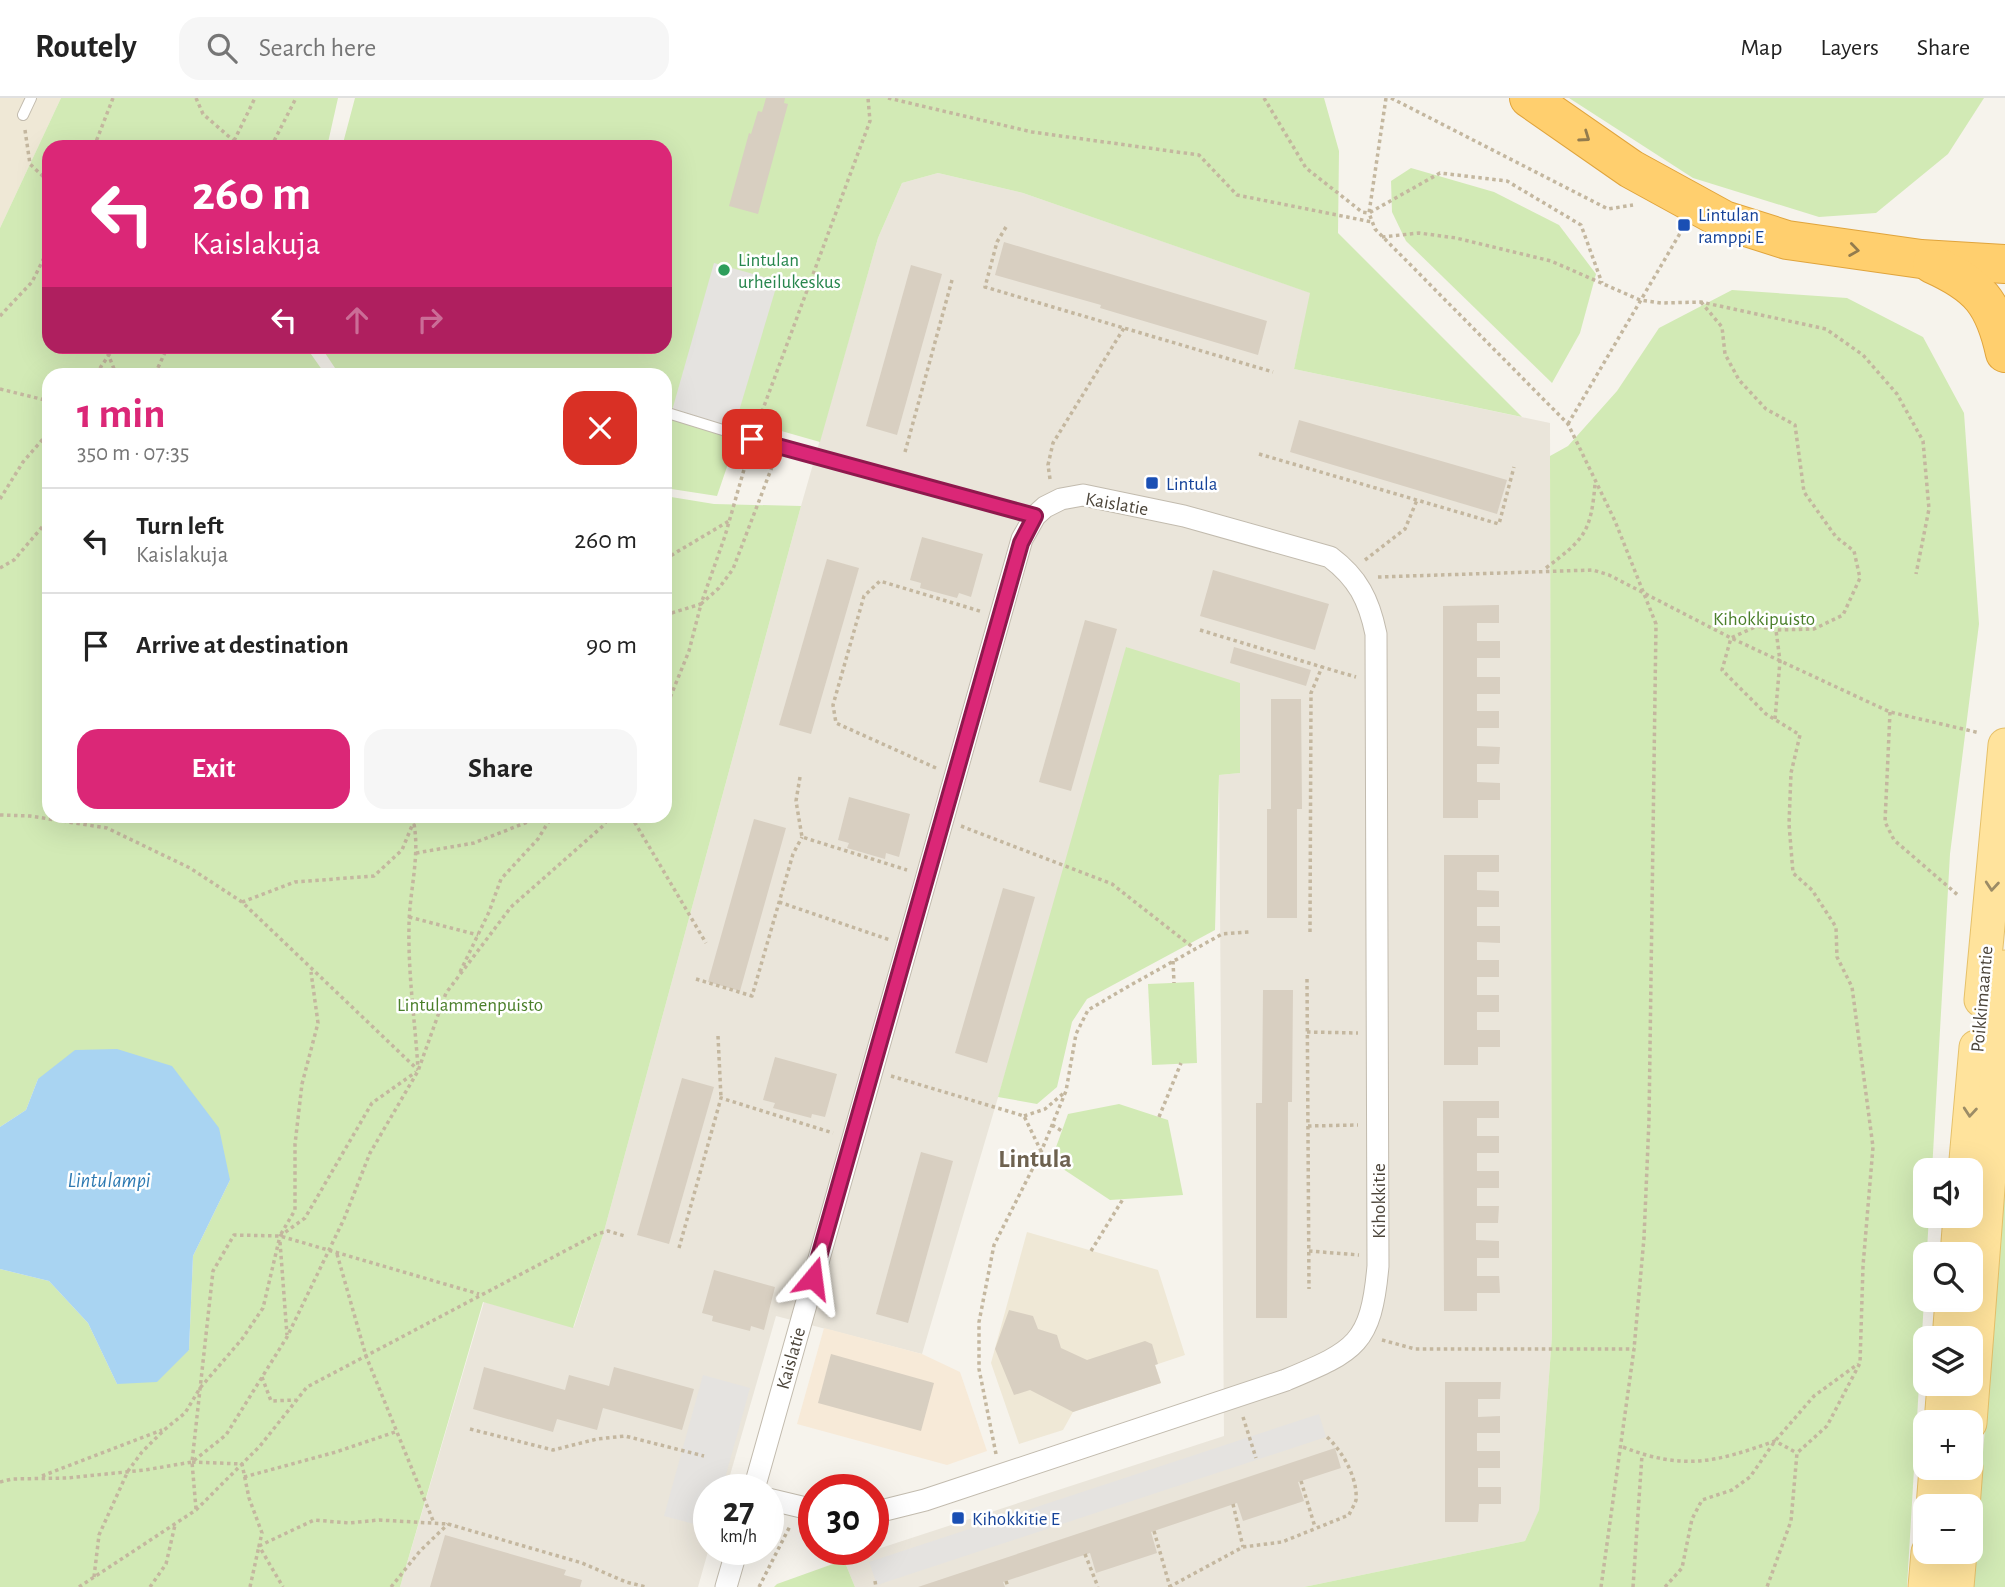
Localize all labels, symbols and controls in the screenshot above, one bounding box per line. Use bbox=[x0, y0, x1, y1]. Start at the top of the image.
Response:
search box bbox=[179, 17, 669, 80]
icon: search bbox=[203, 29, 241, 67]
text: Routely bbox=[35, 31, 137, 64]
text: Search here bbox=[259, 35, 376, 61]
text: Map bbox=[1740, 36, 1782, 60]
text: Layers bbox=[1820, 36, 1879, 60]
text: Share bbox=[1917, 36, 1970, 60]
one-way arrow bbox=[1577, 129, 1590, 141]
icon: left bbox=[77, 168, 168, 259]
text: 260 m bbox=[192, 170, 311, 219]
place label: Lintulan ramppi E bbox=[1698, 206, 1764, 247]
marker: Lintulan ramppi E bbox=[1676, 217, 1692, 233]
text: Kaislakuja bbox=[192, 228, 320, 260]
one-way arrow bbox=[1848, 242, 1860, 257]
place label: Lintulan urheilukeskus bbox=[738, 251, 841, 292]
marker: Lintulan urheilukeskus bbox=[716, 262, 732, 278]
icon: left bbox=[265, 301, 303, 339]
icon: ahead bbox=[338, 301, 376, 339]
icon: right bbox=[411, 301, 449, 339]
button: close bbox=[563, 391, 637, 465]
text: 1 min bbox=[77, 393, 166, 435]
pin bbox=[722, 409, 782, 469]
icon: arrive bbox=[733, 420, 771, 458]
text: 350 m · 07:35 bbox=[77, 442, 189, 465]
marker: Lintula bbox=[1144, 475, 1160, 491]
place label: Lintula bbox=[1166, 475, 1218, 494]
street label: Kaislatie bbox=[1084, 490, 1150, 519]
text: Turn left bbox=[136, 513, 224, 539]
icon: left bbox=[77, 522, 115, 560]
text: 260 m bbox=[574, 527, 637, 553]
text: Kaislakuja bbox=[136, 544, 228, 567]
park label: Kihokkipuisto bbox=[1713, 610, 1815, 629]
icon: arrive bbox=[77, 627, 115, 665]
text: Arrive at destination bbox=[136, 632, 349, 658]
text: 90 m bbox=[586, 632, 637, 658]
button: Exit bbox=[77, 729, 350, 809]
button: Share bbox=[364, 729, 637, 809]
one-way arrow bbox=[1984, 880, 1999, 891]
street label: Poikkimaantie bbox=[1968, 945, 1997, 1053]
park label: Lintulammenpuisto bbox=[397, 996, 543, 1015]
one-way arrow bbox=[1963, 1107, 1978, 1118]
district label: Lintula bbox=[998, 1146, 1072, 1172]
map controls bbox=[1913, 1158, 1983, 1564]
button: sound bbox=[1913, 1158, 1983, 1228]
street label: Kihokkitie bbox=[1370, 1163, 1389, 1239]
water label: Lintulampi bbox=[68, 1170, 151, 1192]
position arrow bbox=[776, 1241, 850, 1315]
button: search bbox=[1913, 1242, 1983, 1312]
street label: Kaislatie bbox=[774, 1325, 809, 1392]
button: layers bbox=[1913, 1326, 1983, 1396]
button: + bbox=[1913, 1410, 1983, 1480]
speed limit sign: 30 bbox=[798, 1474, 889, 1565]
text: 27 bbox=[723, 1493, 754, 1528]
button: − bbox=[1913, 1494, 1983, 1564]
marker: Kihokkitie E bbox=[950, 1510, 966, 1526]
place label: Kihokkitie E bbox=[972, 1510, 1060, 1529]
text: km/h bbox=[720, 1528, 757, 1546]

